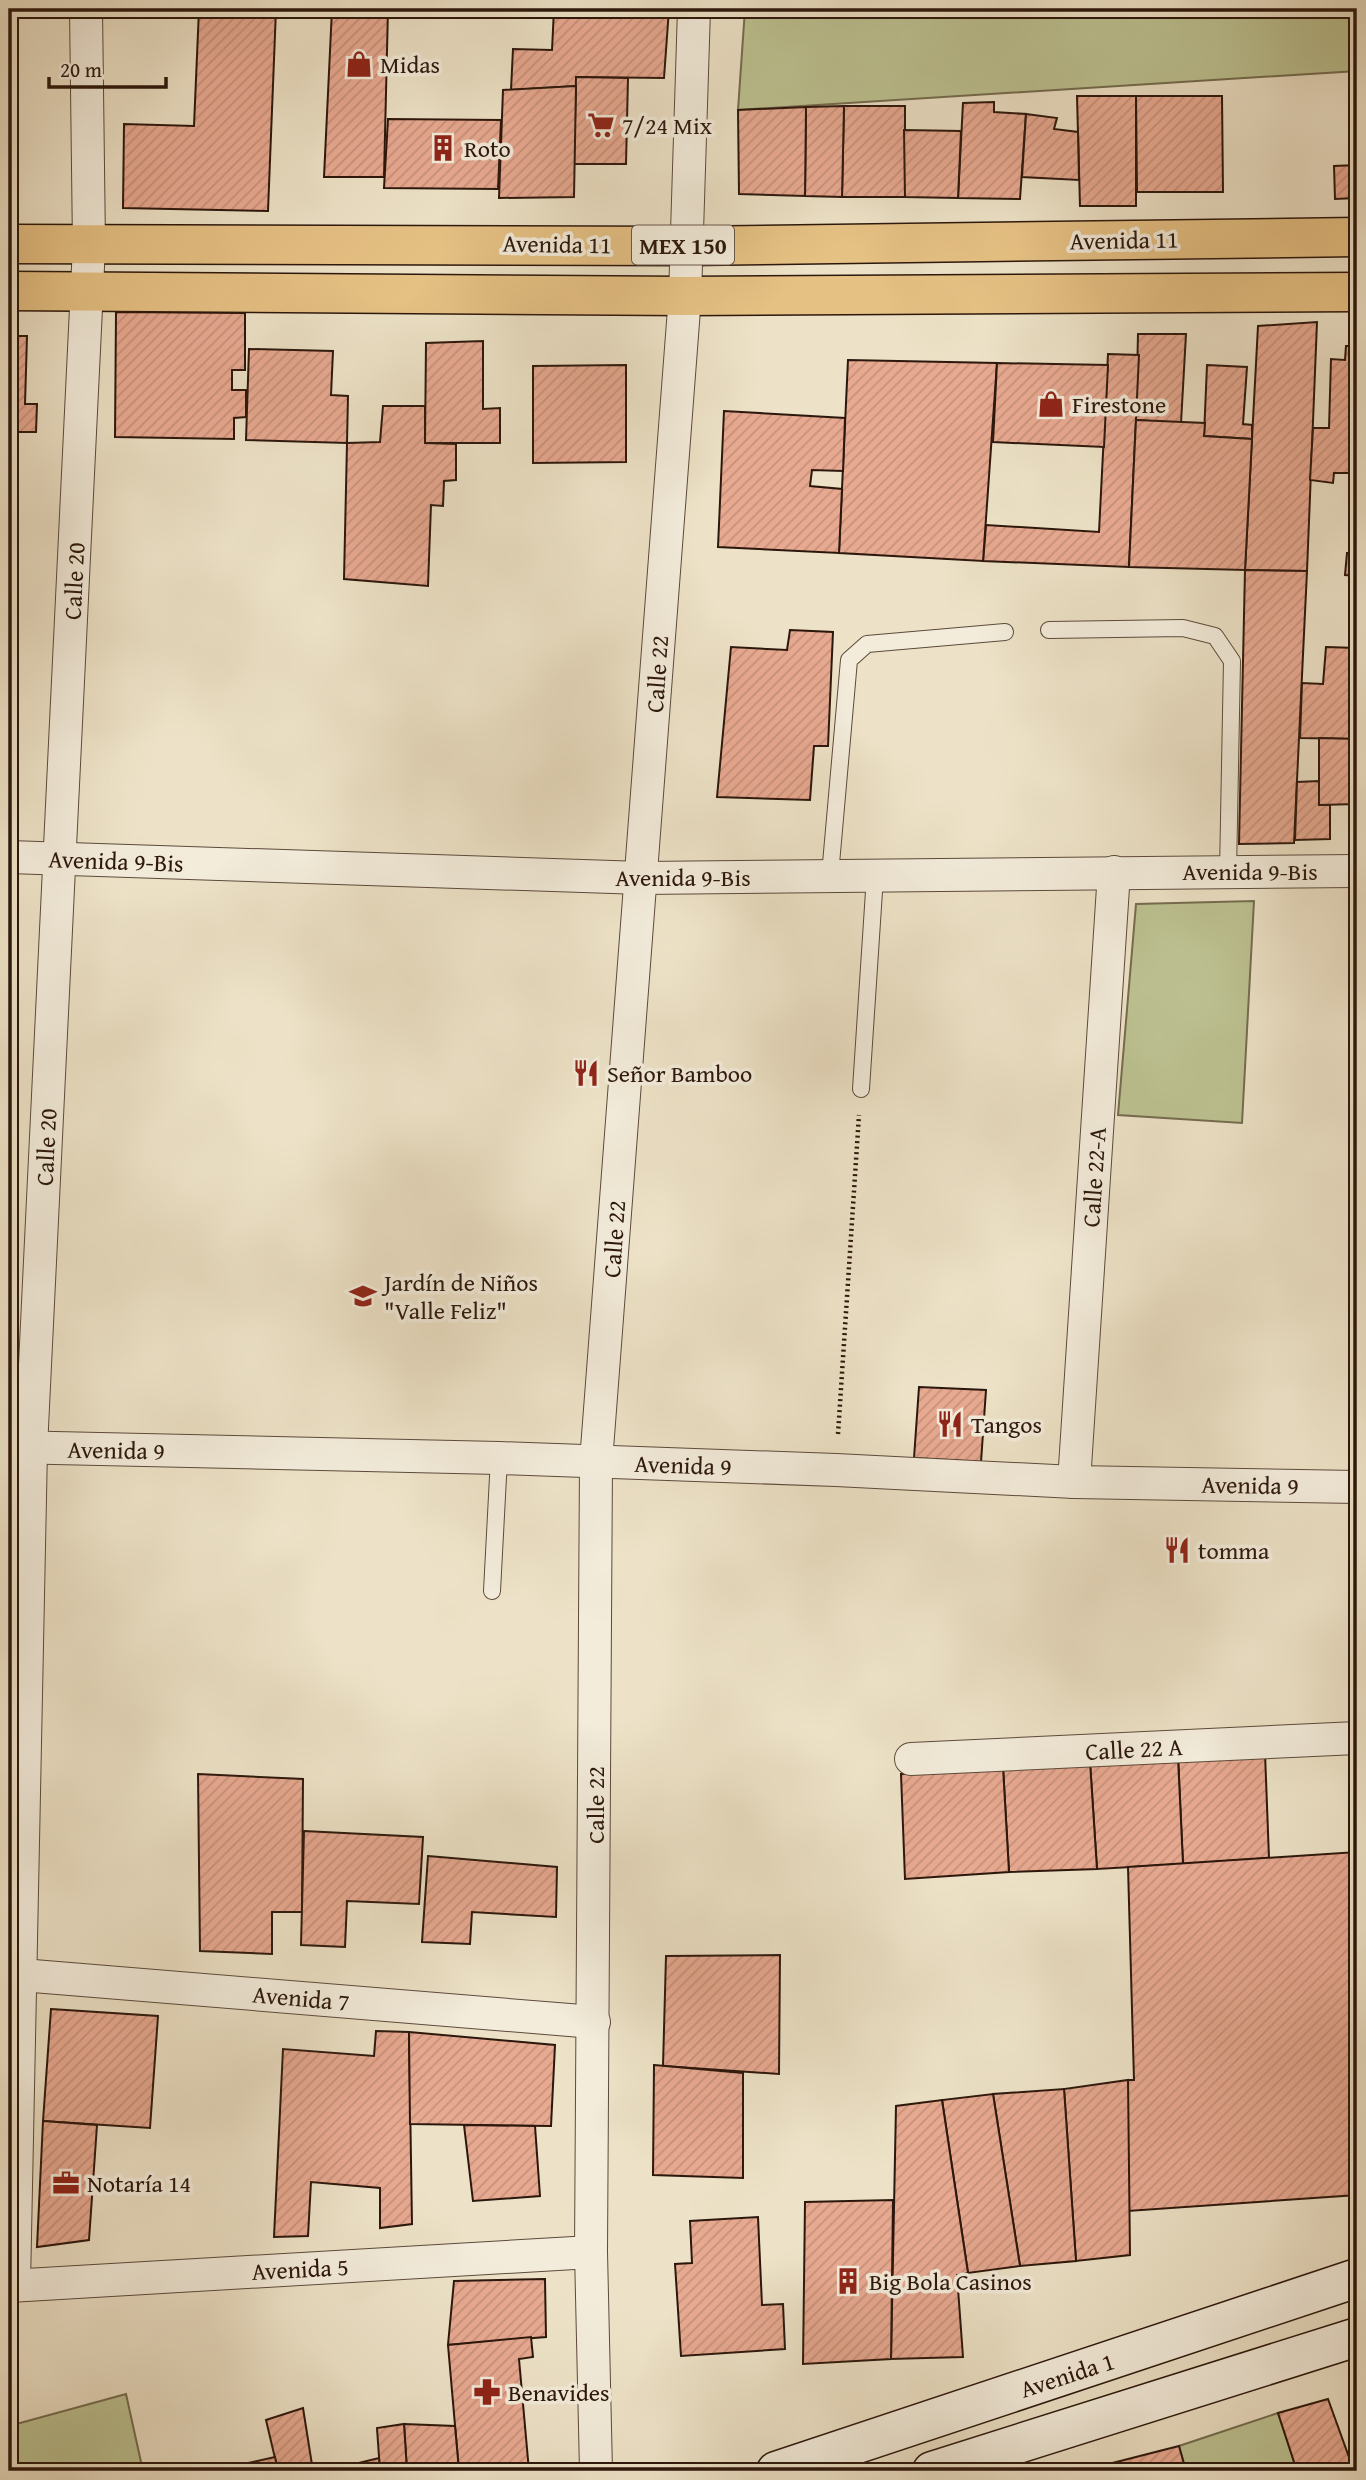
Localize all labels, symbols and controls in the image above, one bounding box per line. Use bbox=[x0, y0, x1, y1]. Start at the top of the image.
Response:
scale bar bbox=[49, 46, 166, 90]
place label: Midas bbox=[380, 47, 440, 82]
shop icon: Midas bbox=[344, 49, 374, 79]
text: 20 m bbox=[60, 54, 102, 85]
place label: 7/24 Mix bbox=[622, 108, 713, 143]
supermarket icon: 7/24 Mix bbox=[586, 110, 616, 140]
place label: Roto bbox=[464, 131, 511, 166]
building icon: Roto bbox=[428, 133, 458, 163]
street label: Avenida 11 bbox=[1069, 222, 1179, 258]
street label: Avenida 11 bbox=[502, 226, 612, 262]
road number: MEX 150 bbox=[632, 226, 734, 264]
place label: Firestone bbox=[1072, 387, 1166, 422]
shop icon: Firestone bbox=[1036, 389, 1066, 419]
street label: Calle 20 bbox=[54, 541, 94, 621]
street label: Calle 22 bbox=[637, 634, 677, 714]
street label: Avenida 9-Bis bbox=[48, 841, 184, 881]
street label: Avenida 9-Bis bbox=[1182, 854, 1318, 889]
street label: Avenida 9-Bis bbox=[615, 860, 751, 895]
place label: Señor Bamboo bbox=[607, 1056, 752, 1091]
restaurant icon: Señor Bamboo bbox=[571, 1058, 601, 1088]
street label: Calle 20 bbox=[26, 1107, 66, 1187]
street label: Calle 22-A bbox=[1073, 1125, 1115, 1228]
street label: Calle 22 bbox=[594, 1199, 634, 1279]
place label: Jardín de Niños "Valle Feliz" bbox=[381, 1265, 538, 1328]
school or university icon: Jardín de Niños "Valle Feliz" bbox=[348, 1281, 378, 1311]
place label: Tangos bbox=[971, 1407, 1042, 1442]
restaurant icon: Tangos bbox=[935, 1409, 965, 1439]
street label: Avenida 9 bbox=[67, 1432, 165, 1468]
street label: Avenida 9 bbox=[634, 1446, 732, 1484]
street label: Avenida 9 bbox=[1201, 1467, 1299, 1503]
place label: tomma bbox=[1198, 1533, 1270, 1568]
restaurant icon: tomma bbox=[1162, 1535, 1192, 1565]
street label: Calle 22 A bbox=[1084, 1729, 1184, 1769]
street label: Calle 22 bbox=[578, 1766, 613, 1844]
street label: Avenida 7 bbox=[251, 1976, 351, 2020]
place label: Notaría 14 bbox=[87, 2166, 191, 2201]
office icon: Notaría 14 bbox=[51, 2168, 81, 2198]
street label: Avenida 5 bbox=[251, 2249, 349, 2289]
place label: Big Bola Casinos bbox=[869, 2264, 1032, 2299]
building icon: Big Bola Casinos bbox=[833, 2266, 863, 2296]
street label: Avenida 1 bbox=[1015, 2343, 1119, 2407]
place label: Benavides bbox=[508, 2375, 610, 2410]
pharmacy icon: Benavides bbox=[472, 2377, 502, 2407]

